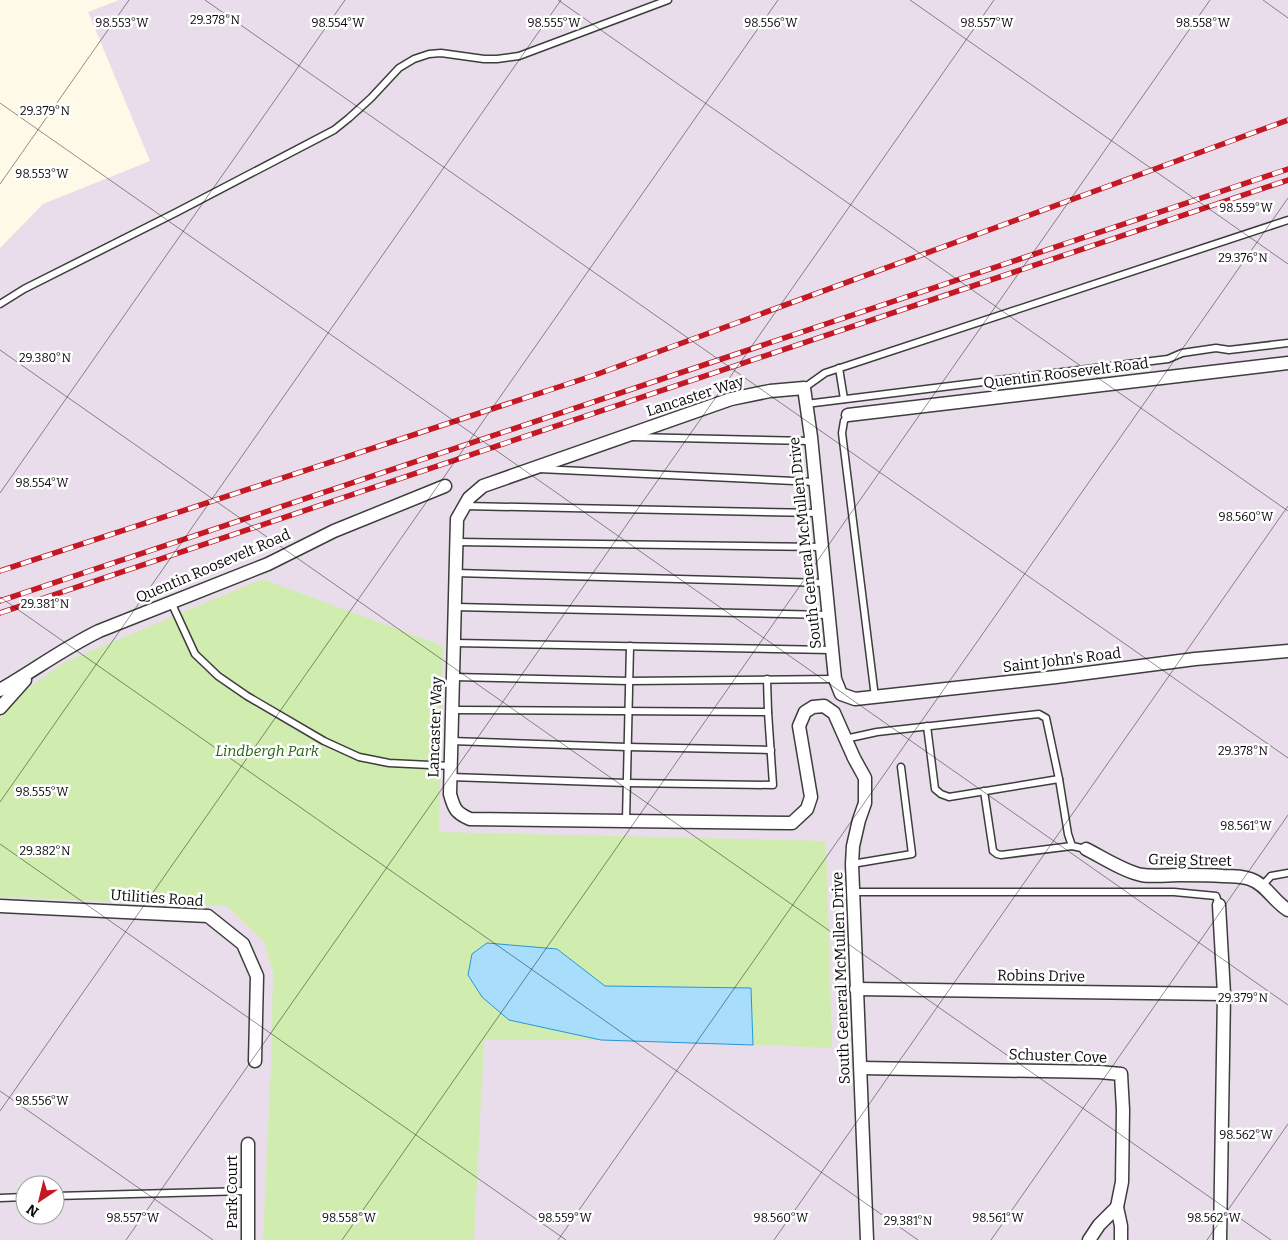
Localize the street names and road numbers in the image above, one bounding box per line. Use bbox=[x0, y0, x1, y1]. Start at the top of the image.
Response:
street label: Quentin Roosevelt Road bbox=[982, 354, 1150, 392]
street label: Lancaster Way bbox=[644, 372, 746, 420]
street label: South General McMullen Drive bbox=[785, 436, 825, 650]
street label: Quentin Roosevelt Road bbox=[133, 525, 293, 607]
street label: Saint John's Road bbox=[1002, 644, 1122, 676]
street label: Lancaster Way bbox=[424, 676, 446, 778]
street label: Greig Street bbox=[1148, 850, 1233, 870]
street label: South General McMullen Drive bbox=[828, 871, 854, 1085]
street label: Utilities Road bbox=[110, 886, 204, 910]
street label: Robins Drive bbox=[997, 966, 1085, 986]
street label: Schuster Cove bbox=[1008, 1045, 1108, 1067]
street label: Park Court bbox=[223, 1154, 241, 1229]

